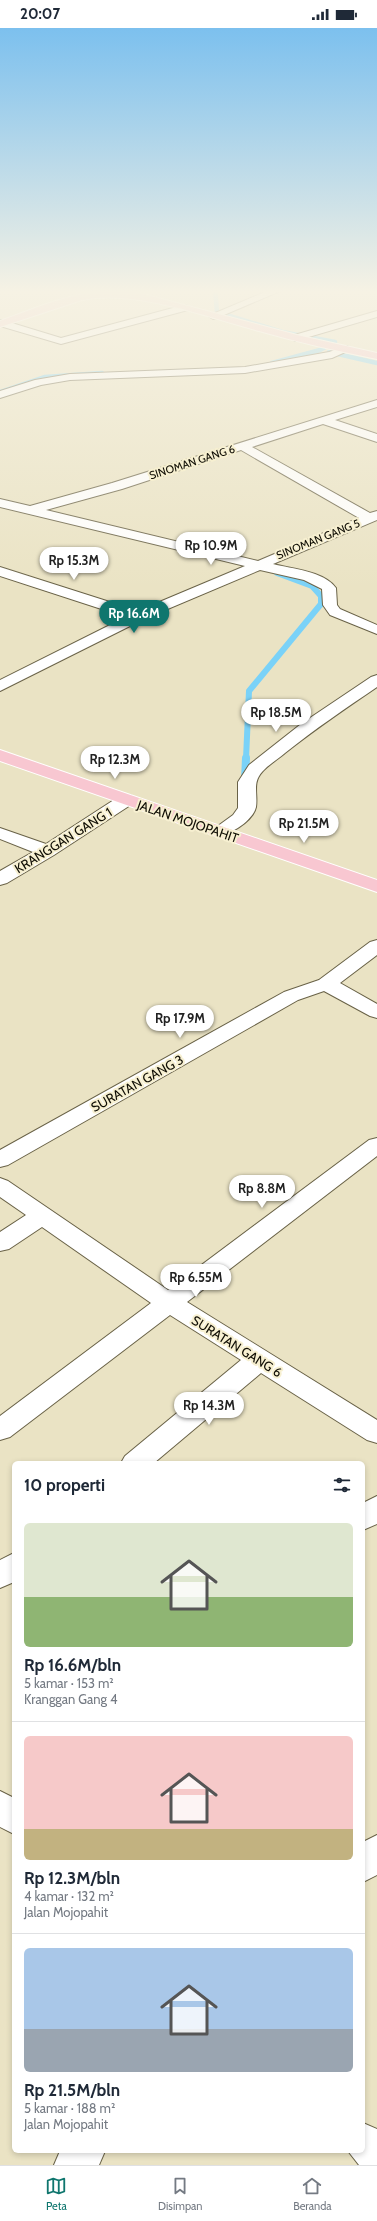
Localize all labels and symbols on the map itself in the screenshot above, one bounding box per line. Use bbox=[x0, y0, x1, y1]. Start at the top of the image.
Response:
street label: SINOMAN GANG 6 bbox=[147, 442, 237, 482]
street label: SINOMAN GANG 5 bbox=[274, 516, 362, 562]
pin: Rp 10.9M bbox=[170, 532, 252, 566]
pin: Rp 15.3M bbox=[33, 547, 115, 581]
pin: Rp 16.6M bbox=[93, 600, 175, 634]
pin: Rp 18.5M bbox=[235, 699, 317, 733]
pin: Rp 12.3M bbox=[74, 746, 156, 780]
street label: JALAN MOJOPAHIT bbox=[134, 796, 241, 846]
street label: KRANGGAN GANG 1 bbox=[11, 804, 115, 876]
pin: Rp 21.5M bbox=[263, 810, 345, 844]
pin: Rp 17.9M bbox=[139, 1005, 221, 1039]
street label: SURATAN GANG 3 bbox=[88, 1051, 186, 1115]
pin: Rp 8.8M bbox=[225, 1175, 299, 1209]
pin: Rp 6.55M bbox=[155, 1264, 237, 1298]
street label: SURATAN GANG 6 bbox=[189, 1312, 285, 1380]
pin: Rp 14.3M bbox=[168, 1392, 250, 1426]

